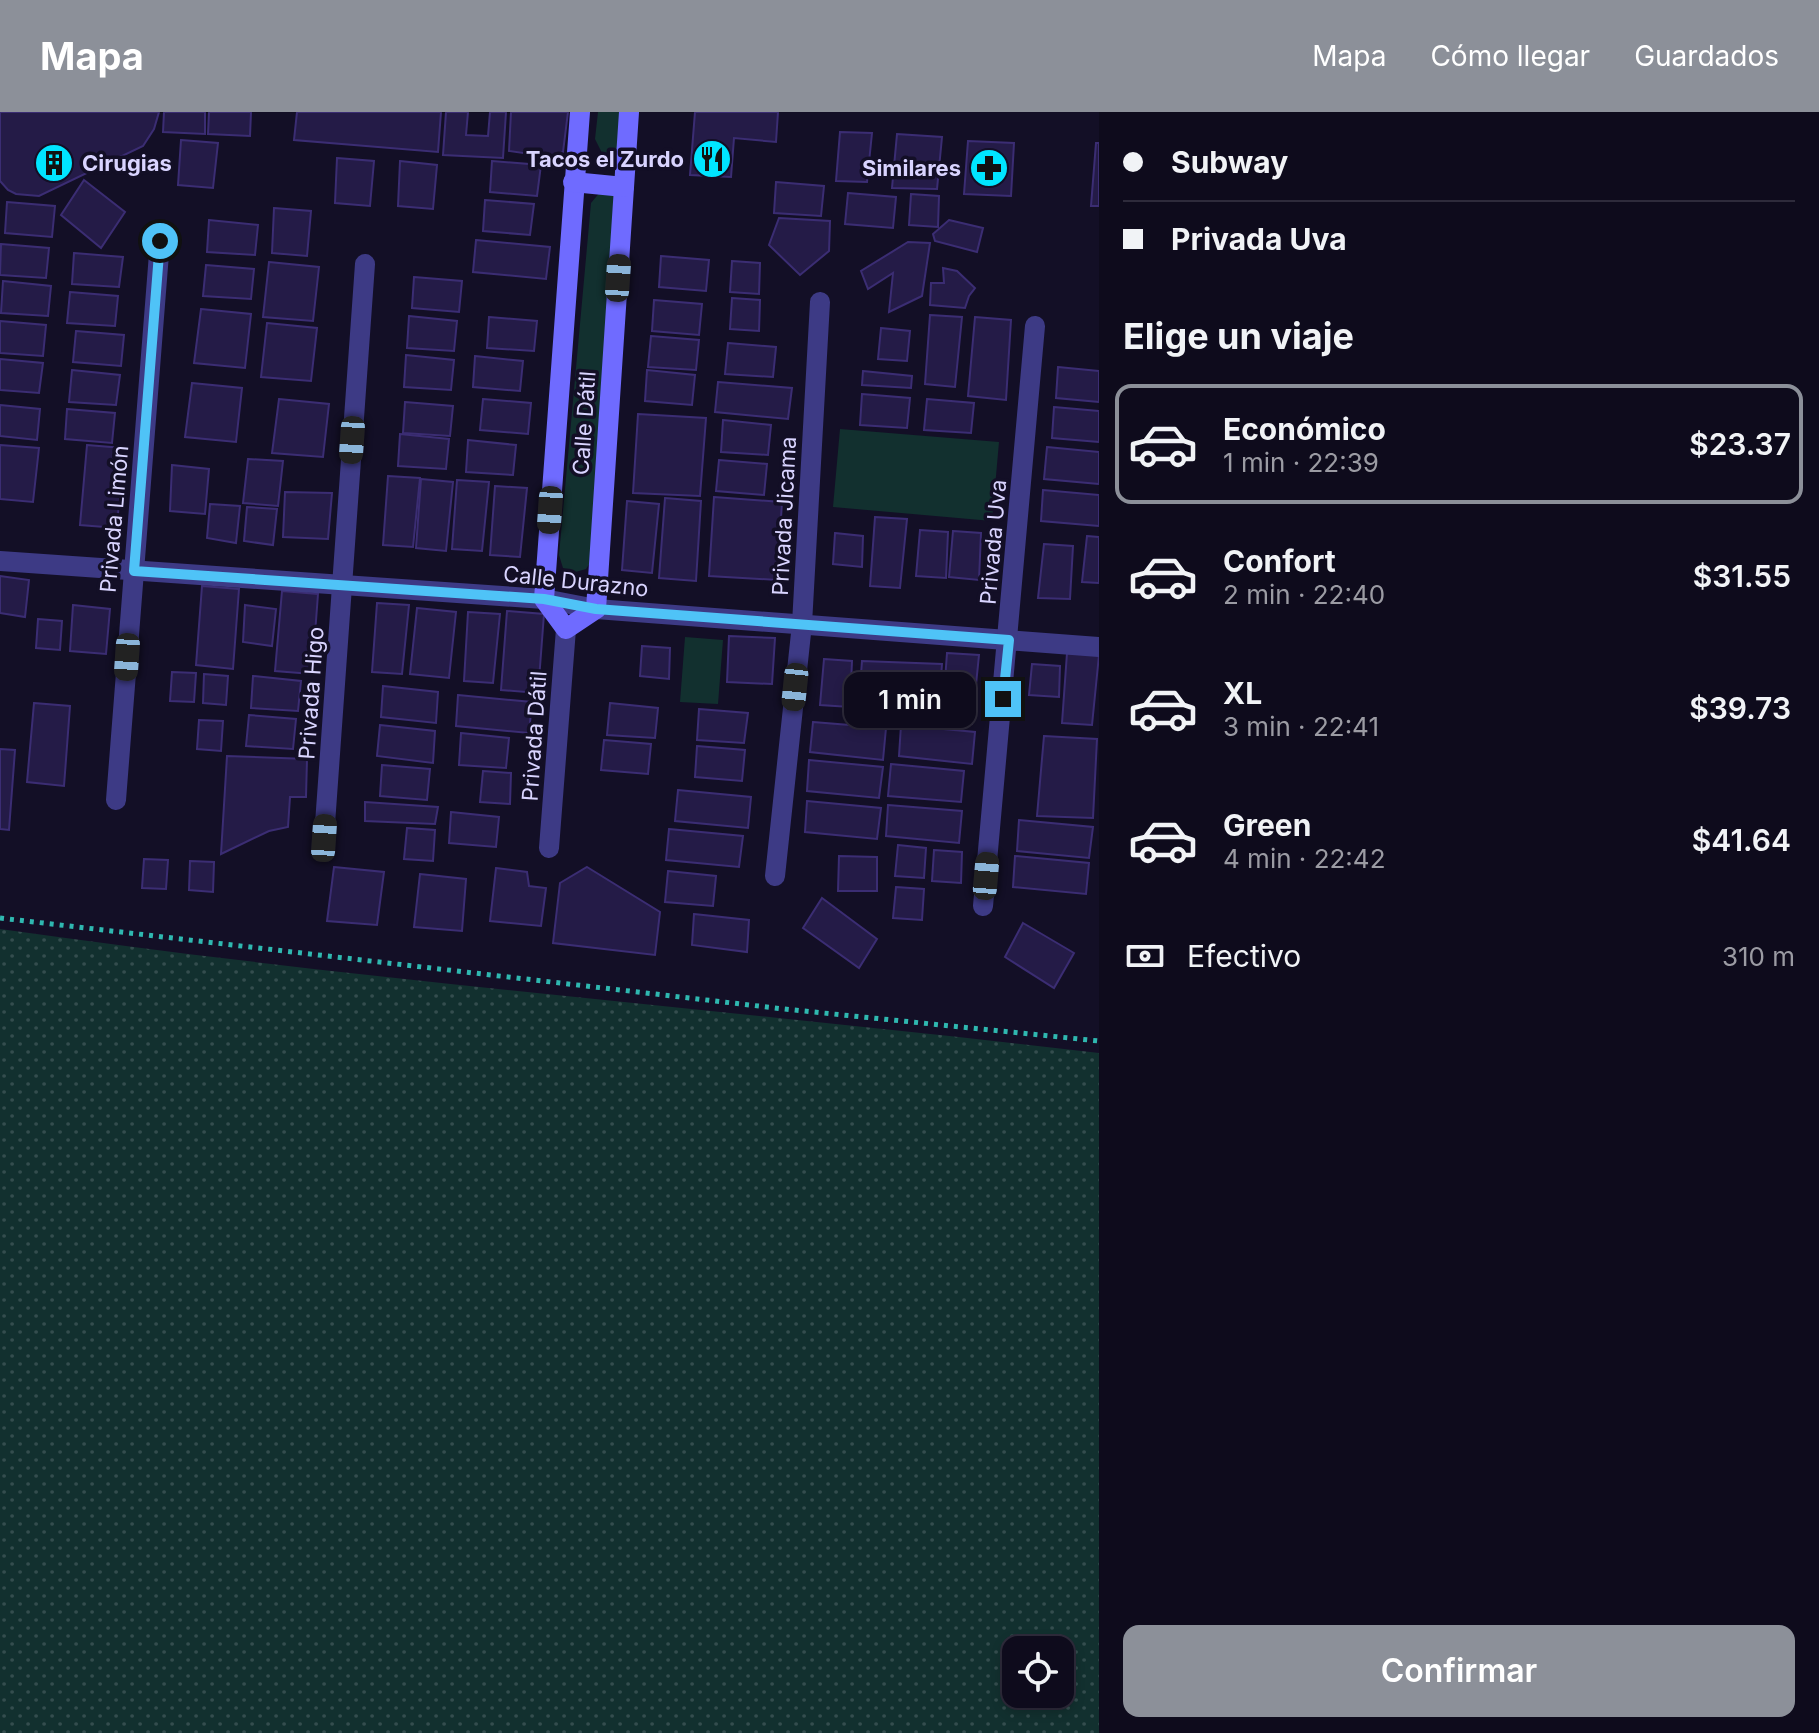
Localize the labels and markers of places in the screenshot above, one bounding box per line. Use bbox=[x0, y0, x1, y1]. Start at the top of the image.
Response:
restaurant icon: Tacos el Zurdo bbox=[691, 138, 733, 180]
building icon: Cirugias bbox=[33, 142, 75, 184]
place label: Tacos el Zurdo bbox=[526, 146, 684, 172]
pharmacy icon: Similares bbox=[968, 147, 1010, 189]
place label: Cirugias bbox=[82, 150, 172, 176]
place label: Similares bbox=[862, 155, 961, 181]

